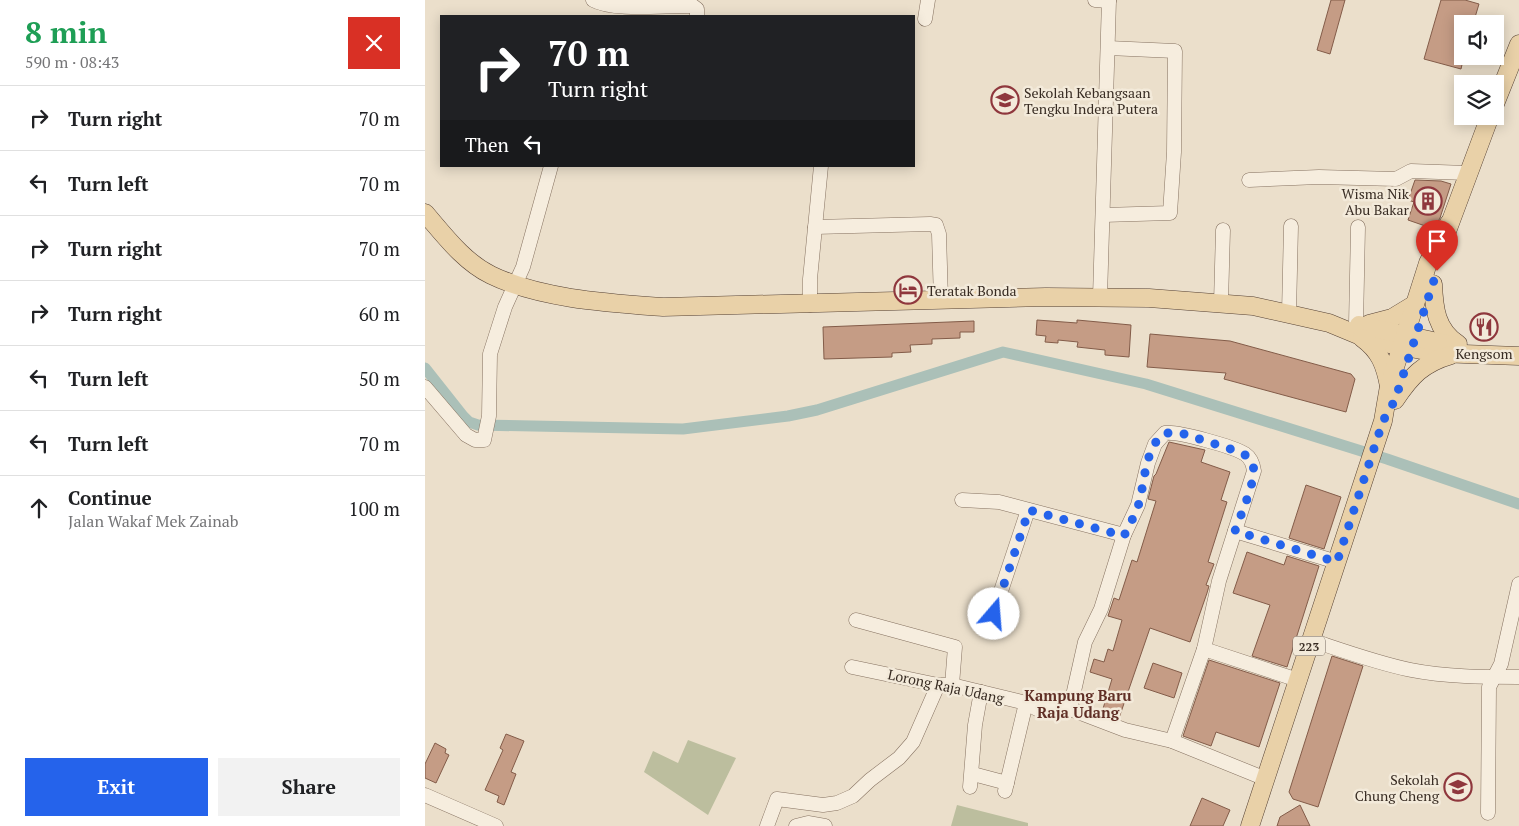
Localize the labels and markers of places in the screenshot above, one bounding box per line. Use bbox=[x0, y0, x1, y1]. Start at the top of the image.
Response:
place label: Sekolah Kebangsaan Tengku Indera Putera bbox=[1024, 83, 1158, 118]
school or university icon: Sekolah Kebangsaan Tengku Indera Putera bbox=[990, 85, 1020, 115]
place label: Wisma Nik Abu Bakar bbox=[1341, 184, 1410, 219]
building icon: Wisma Nik Abu Bakar bbox=[1413, 186, 1443, 216]
pin bbox=[1416, 220, 1458, 271]
hotel icon: Teratak Bonda bbox=[893, 275, 923, 305]
place label: Teratak Bonda bbox=[927, 281, 1017, 300]
restaurant icon: Kengsom bbox=[1469, 312, 1499, 342]
place label: Kengsom bbox=[1456, 344, 1512, 363]
place label: Sekolah Chung Cheng bbox=[1355, 770, 1440, 805]
school or university icon: Sekolah Chung Cheng bbox=[1443, 772, 1473, 802]

